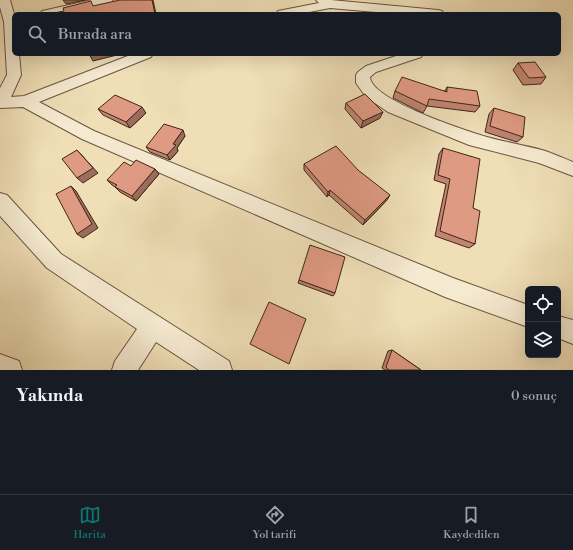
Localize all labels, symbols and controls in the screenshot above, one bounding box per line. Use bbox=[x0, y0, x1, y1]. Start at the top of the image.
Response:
search box bbox=[12, 12, 561, 56]
icon: search bbox=[26, 23, 48, 45]
text: Burada ara bbox=[58, 25, 132, 44]
map controls bbox=[525, 286, 561, 358]
button: locate bbox=[525, 286, 561, 322]
button: layers bbox=[525, 322, 561, 358]
text: Yakında bbox=[16, 385, 83, 407]
text: 0 sonuç bbox=[511, 388, 557, 404]
tab: Harita bbox=[73, 504, 106, 542]
tab: Yol tarifi bbox=[253, 504, 296, 542]
tab: Kaydedilen bbox=[443, 504, 500, 542]

